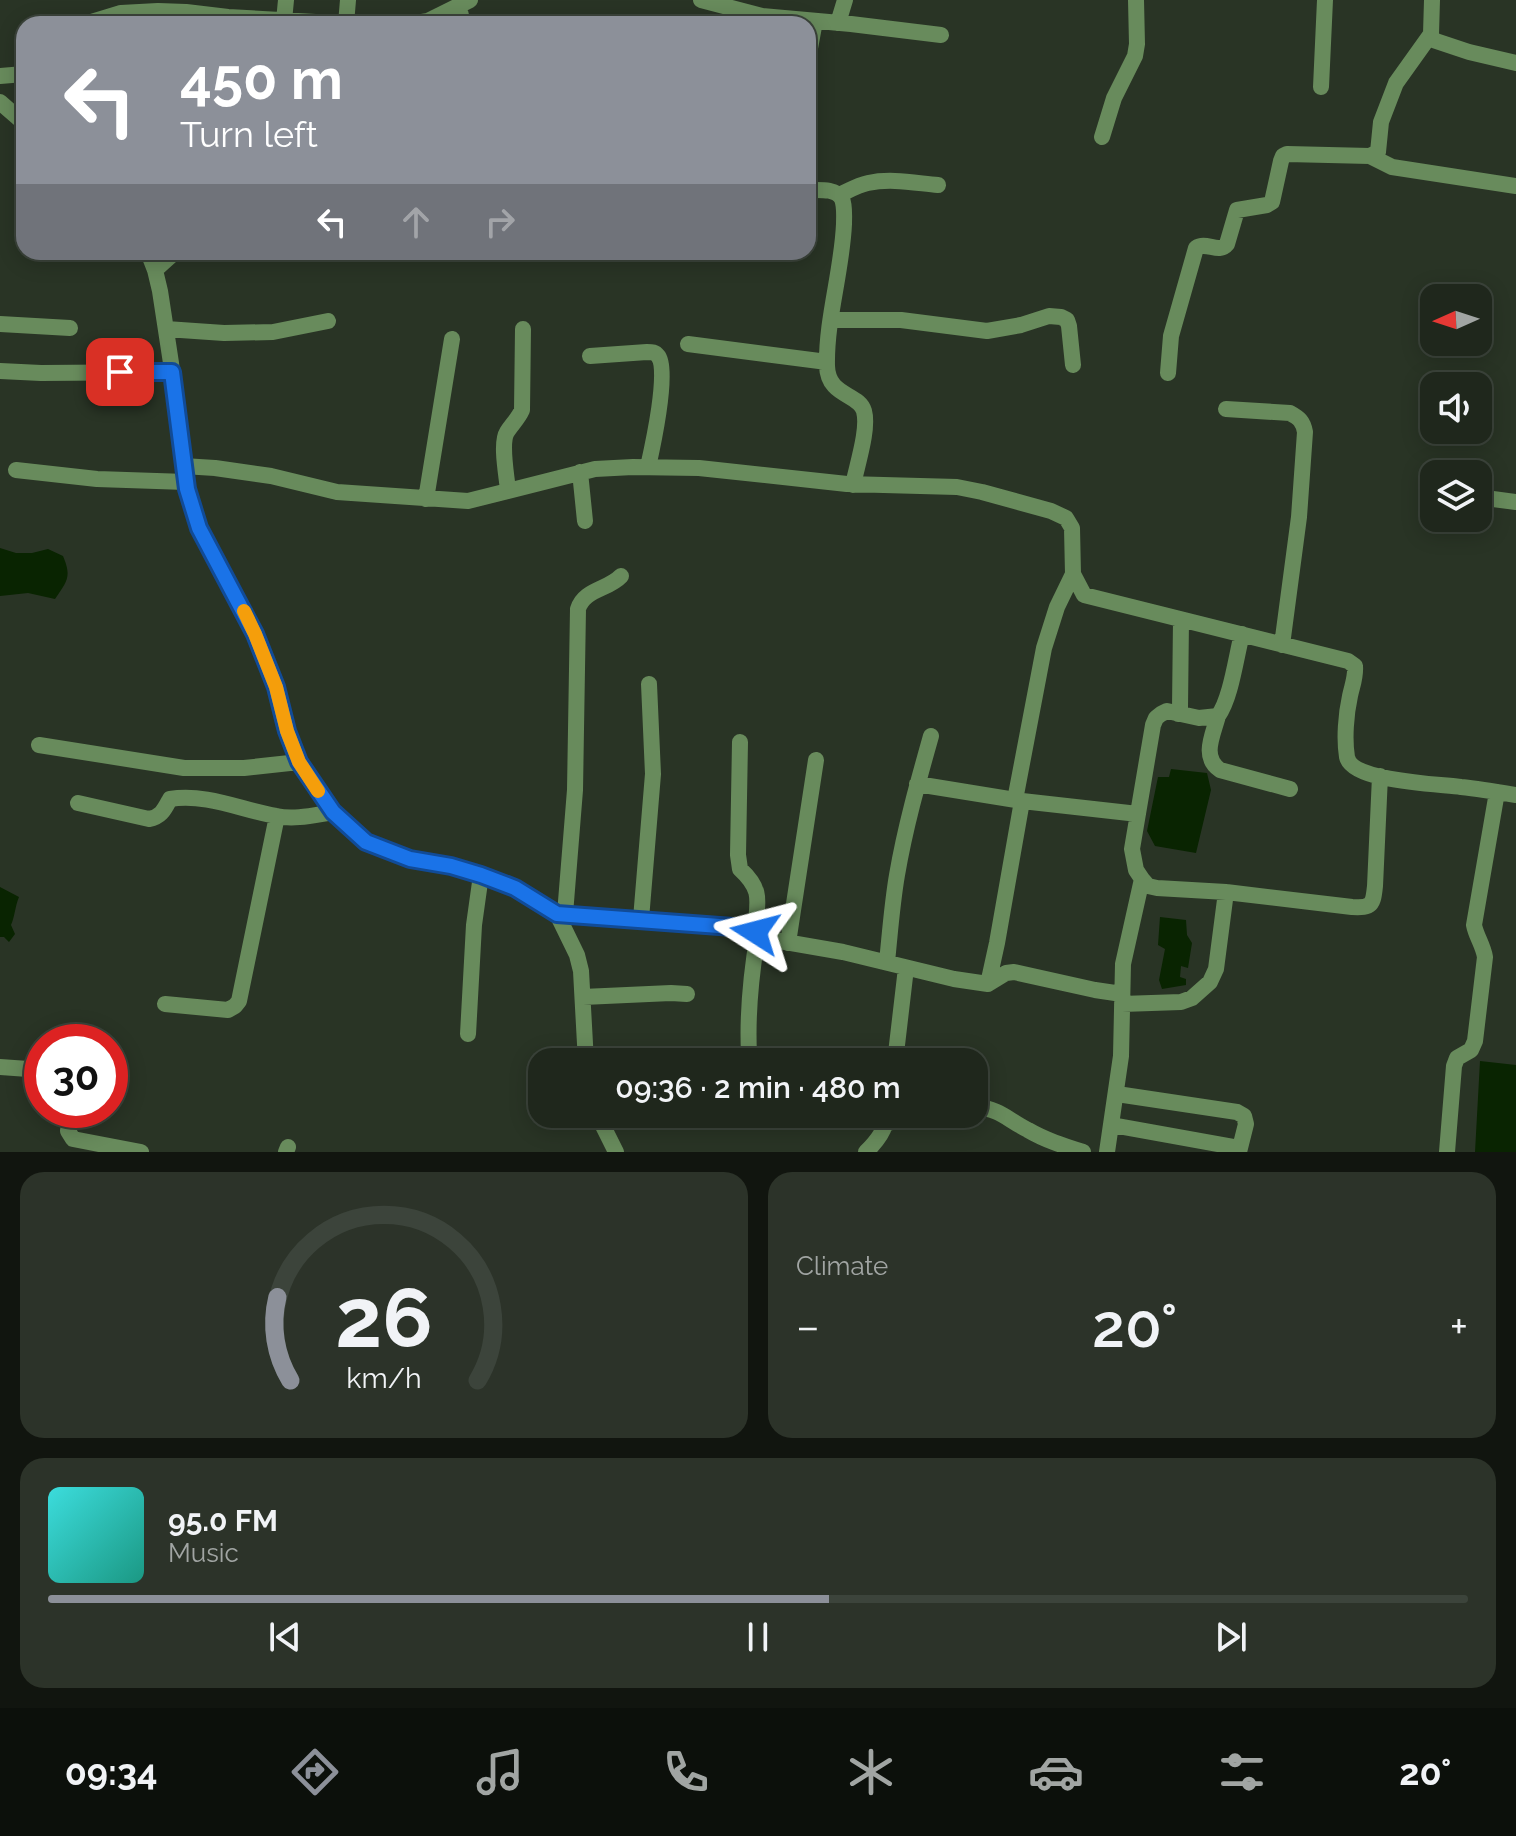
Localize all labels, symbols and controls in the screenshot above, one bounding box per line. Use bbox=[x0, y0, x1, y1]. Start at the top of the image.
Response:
text: 450 m bbox=[180, 46, 343, 112]
icon: left bbox=[48, 48, 152, 152]
text: Turn left bbox=[180, 113, 318, 155]
icon: left bbox=[310, 200, 354, 244]
icon: ahead bbox=[394, 200, 438, 244]
icon: right bbox=[478, 200, 522, 244]
north arrow bbox=[1420, 284, 1492, 356]
map controls bbox=[1420, 284, 1492, 532]
pin bbox=[86, 338, 154, 406]
icon: arrive bbox=[98, 350, 142, 394]
button: sound bbox=[1420, 372, 1492, 444]
button: layers bbox=[1420, 460, 1492, 532]
position arrow bbox=[713, 890, 797, 974]
speed limit sign: 30 bbox=[24, 1024, 128, 1128]
text: 09:36 · 2 min · 480 m bbox=[615, 1070, 901, 1105]
text: Climate bbox=[796, 1251, 888, 1281]
text: 26 bbox=[335, 1269, 433, 1366]
text: 20° bbox=[1092, 1291, 1177, 1361]
text: − bbox=[796, 1301, 820, 1352]
text: + bbox=[1450, 1301, 1468, 1352]
text: km/h bbox=[346, 1361, 422, 1395]
text: 95.0 FM bbox=[168, 1503, 278, 1538]
text: Music bbox=[168, 1538, 239, 1568]
icon: previous bbox=[263, 1615, 307, 1659]
icon: pause bbox=[736, 1615, 780, 1659]
icon: next bbox=[1209, 1615, 1253, 1659]
icon: directions bbox=[287, 1744, 343, 1800]
icon: music bbox=[472, 1744, 528, 1800]
icon: phone bbox=[658, 1744, 714, 1800]
icon: climate bbox=[843, 1744, 899, 1800]
icon: car bbox=[1028, 1744, 1084, 1800]
icon: filters bbox=[1214, 1744, 1270, 1800]
text: 09:34 bbox=[65, 1751, 158, 1793]
text: 20° bbox=[1399, 1751, 1451, 1793]

